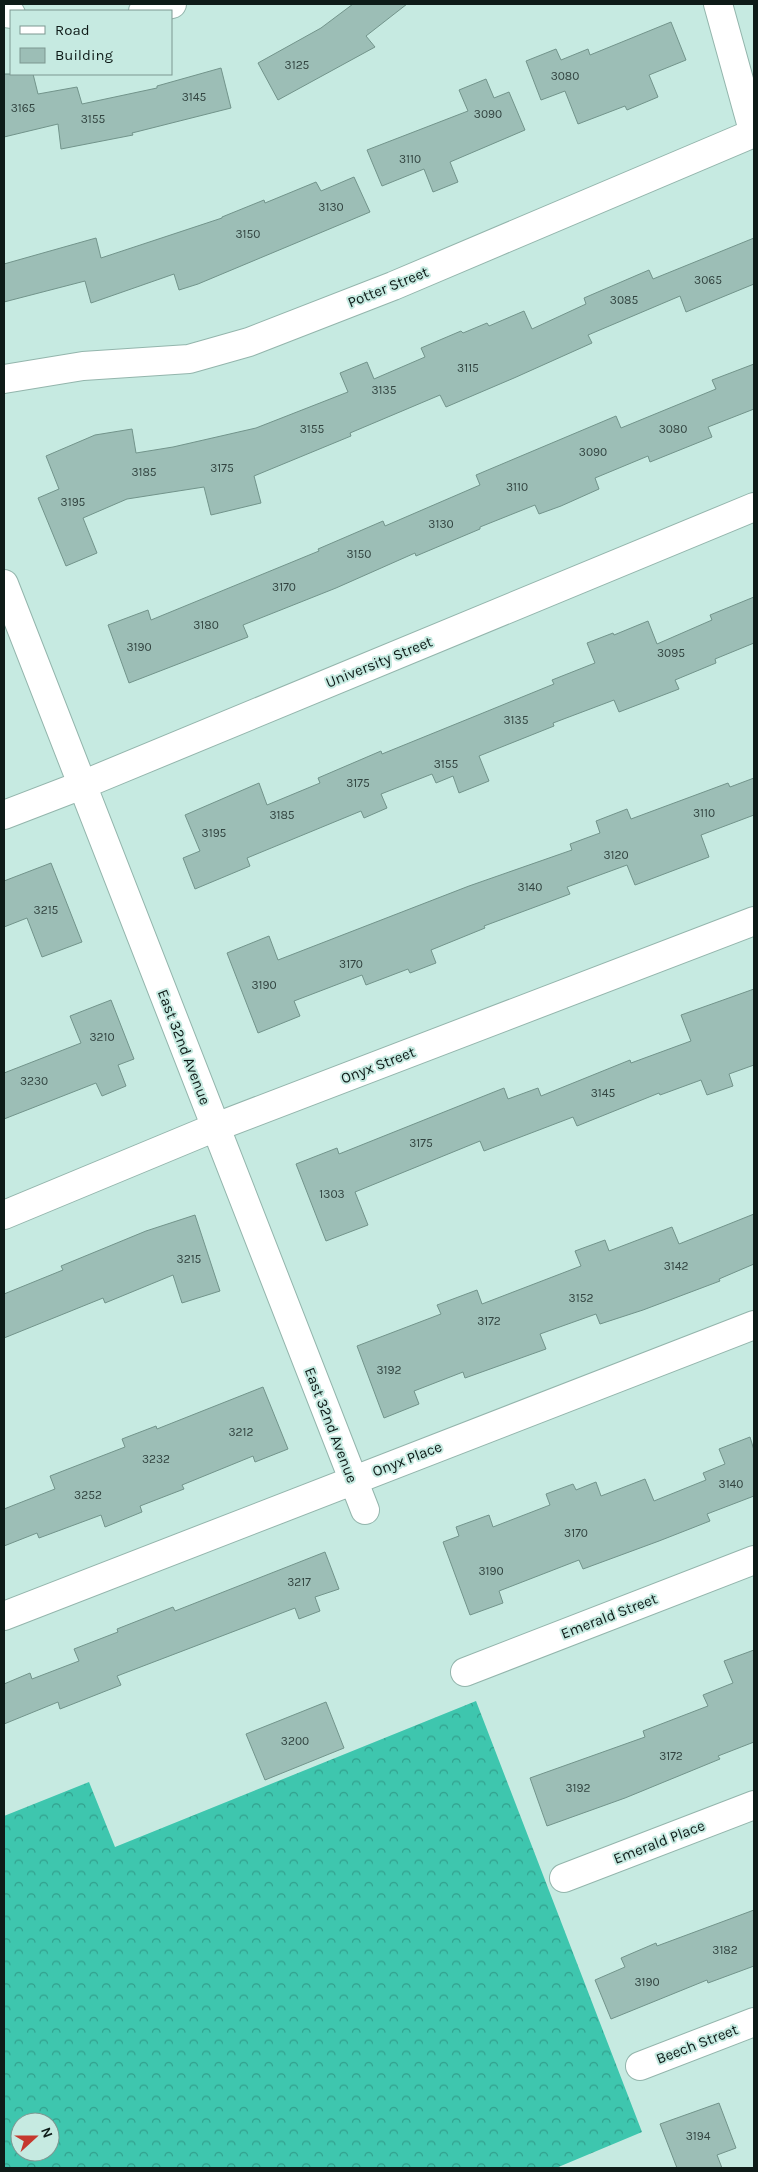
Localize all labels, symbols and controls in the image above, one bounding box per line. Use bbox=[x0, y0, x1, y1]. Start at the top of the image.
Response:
legend bbox=[10, 10, 172, 75]
text: Road bbox=[55, 21, 90, 39]
text: Building bbox=[55, 46, 113, 64]
house number: 3125 bbox=[285, 58, 310, 72]
house number: 3080 bbox=[551, 69, 579, 83]
house number: 3145 bbox=[182, 90, 206, 104]
house number: 3165 bbox=[11, 101, 36, 115]
house number: 3090 bbox=[474, 107, 502, 121]
house number: 3155 bbox=[81, 112, 106, 126]
house number: 3110 bbox=[399, 152, 421, 166]
house number: 3130 bbox=[318, 200, 344, 214]
house number: 3150 bbox=[236, 227, 260, 241]
street label: Potter Street bbox=[345, 262, 431, 311]
house number: 3065 bbox=[694, 273, 722, 287]
house number: 3085 bbox=[610, 293, 638, 307]
house number: 3115 bbox=[457, 361, 479, 375]
house number: 3135 bbox=[372, 383, 397, 397]
house number: 3155 bbox=[300, 422, 325, 436]
house number: 3080 bbox=[659, 422, 687, 436]
house number: 3090 bbox=[579, 445, 607, 459]
house number: 3175 bbox=[210, 461, 234, 475]
house number: 3185 bbox=[131, 465, 157, 479]
house number: 3110 bbox=[506, 480, 528, 494]
house number: 3195 bbox=[61, 495, 86, 509]
house number: 3130 bbox=[428, 517, 454, 531]
house number: 3150 bbox=[347, 547, 371, 561]
house number: 3170 bbox=[272, 580, 296, 594]
house number: 3180 bbox=[193, 618, 219, 632]
street label: University Street bbox=[323, 632, 435, 692]
house number: 3190 bbox=[126, 640, 152, 654]
house number: 3095 bbox=[657, 646, 685, 660]
house number: 3135 bbox=[504, 713, 529, 727]
house number: 3155 bbox=[434, 757, 459, 771]
house number: 3175 bbox=[346, 776, 370, 790]
house number: 3110 bbox=[693, 806, 715, 820]
house number: 3185 bbox=[269, 808, 295, 822]
house number: 3195 bbox=[202, 826, 227, 840]
house number: 3120 bbox=[603, 848, 629, 862]
house number: 3140 bbox=[518, 880, 542, 894]
house number: 3215 bbox=[34, 903, 59, 917]
house number: 3170 bbox=[339, 957, 363, 971]
house number: 3190 bbox=[251, 978, 277, 992]
street label: East 32nd Avenue bbox=[154, 987, 214, 1107]
house number: 3210 bbox=[89, 1030, 115, 1044]
street label: Onyx Street bbox=[338, 1042, 418, 1087]
house number: 3230 bbox=[20, 1074, 48, 1088]
house number: 3145 bbox=[591, 1086, 615, 1100]
house number: 3175 bbox=[409, 1136, 433, 1150]
house number: 1303 bbox=[319, 1187, 345, 1201]
house number: 3215 bbox=[177, 1252, 202, 1266]
house number: 3142 bbox=[664, 1259, 688, 1273]
house number: 3152 bbox=[569, 1291, 593, 1305]
house number: 3172 bbox=[477, 1314, 501, 1328]
house number: 3192 bbox=[377, 1363, 402, 1377]
street label: East 32nd Avenue bbox=[301, 1365, 361, 1485]
house number: 3212 bbox=[229, 1425, 254, 1439]
street label: Onyx Place bbox=[370, 1437, 444, 1481]
house number: 3232 bbox=[142, 1452, 170, 1466]
house number: 3140 bbox=[719, 1477, 743, 1491]
house number: 3252 bbox=[74, 1488, 102, 1502]
house number: 3170 bbox=[564, 1526, 588, 1540]
house number: 3190 bbox=[478, 1564, 504, 1578]
house number: 3217 bbox=[287, 1575, 311, 1589]
street label: Emerald Street bbox=[558, 1589, 660, 1643]
house number: 3200 bbox=[281, 1734, 309, 1748]
house number: 3172 bbox=[659, 1749, 683, 1763]
house number: 3192 bbox=[566, 1781, 591, 1795]
street label: Emerald Place bbox=[611, 1816, 707, 1868]
house number: 3182 bbox=[712, 1943, 738, 1957]
house number: 3190 bbox=[634, 1975, 660, 1989]
street label: Beech Street bbox=[654, 2020, 741, 2068]
north arrow bbox=[10, 2112, 60, 2162]
text: N bbox=[37, 2125, 56, 2140]
house number: 3194 bbox=[686, 2129, 711, 2143]

